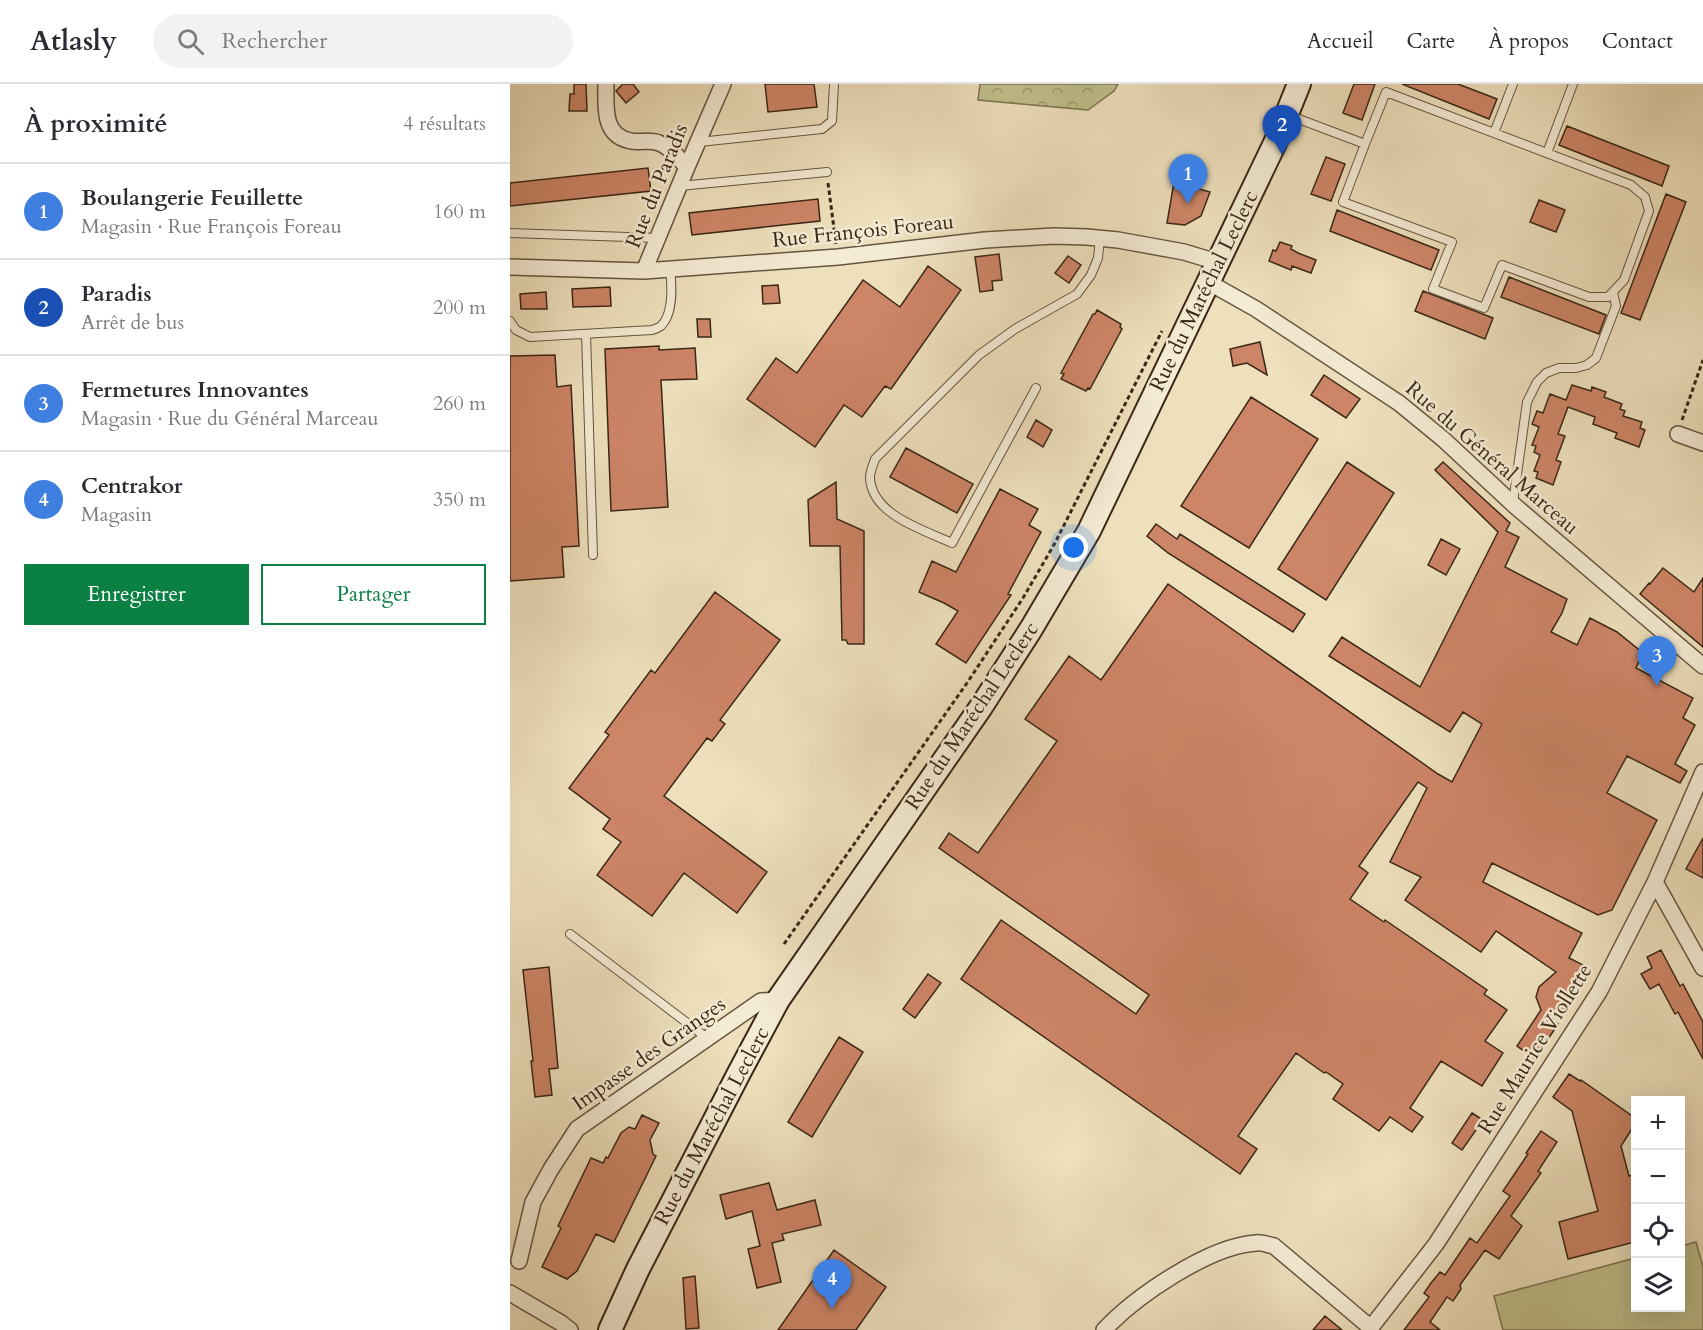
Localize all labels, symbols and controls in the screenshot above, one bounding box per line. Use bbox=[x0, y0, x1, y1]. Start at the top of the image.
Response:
search box bbox=[153, 14, 573, 68]
text: Atlasly bbox=[30, 22, 117, 60]
icon: search bbox=[174, 25, 207, 58]
text: Rechercher bbox=[222, 26, 327, 56]
text: Accueil bbox=[1307, 27, 1373, 56]
text: Carte bbox=[1406, 27, 1455, 56]
text: À propos bbox=[1488, 27, 1569, 56]
text: Contact bbox=[1602, 27, 1673, 56]
text: À proximité bbox=[24, 106, 167, 141]
pin: 2 bbox=[1262, 106, 1302, 155]
text: 4 résultats bbox=[403, 110, 486, 137]
street label: Rue du Paradis bbox=[619, 119, 695, 253]
pin: 1 bbox=[1168, 154, 1208, 204]
text: Boulangerie Feuillette bbox=[81, 183, 303, 213]
street label: Rue du Maréchal Leclerc bbox=[1143, 185, 1265, 397]
text: 1 bbox=[38, 198, 49, 225]
text: 160 m bbox=[433, 198, 486, 225]
street label: Rue François Foreau bbox=[771, 207, 955, 255]
text: Magasin · Rue François Foreau bbox=[81, 213, 342, 240]
text: Paradis bbox=[81, 279, 152, 309]
text: 2 bbox=[38, 294, 49, 321]
text: 200 m bbox=[433, 294, 486, 321]
text: Arrêt de bus bbox=[81, 309, 184, 336]
text: Fermetures Innovantes bbox=[81, 375, 309, 405]
street label: Rue du Général Marceau bbox=[1399, 375, 1585, 541]
text: 3 bbox=[38, 390, 49, 417]
text: 260 m bbox=[433, 390, 486, 417]
text: Magasin · Rue du Général Marceau bbox=[81, 405, 378, 432]
text: Centrakor bbox=[81, 471, 183, 501]
text: 4 bbox=[38, 486, 49, 513]
text: 350 m bbox=[433, 486, 486, 513]
text: Magasin bbox=[81, 501, 152, 528]
your location bbox=[1059, 533, 1088, 562]
button: Enregistrer bbox=[24, 564, 249, 625]
button: Partager bbox=[261, 564, 486, 625]
street label: Rue du Maréchal Leclerc bbox=[898, 616, 1046, 816]
pin: 3 bbox=[1638, 636, 1676, 686]
street label: Rue Maurice Viollette bbox=[1471, 958, 1599, 1140]
street label: Impasse des Granges bbox=[566, 990, 732, 1118]
street label: Rue du Maréchal Leclerc bbox=[647, 1022, 777, 1230]
map controls bbox=[1631, 1096, 1685, 1312]
button: + bbox=[1631, 1096, 1685, 1150]
button: − bbox=[1631, 1150, 1685, 1204]
button: locate bbox=[1631, 1204, 1685, 1258]
button: layers bbox=[1631, 1258, 1685, 1312]
pin: 4 bbox=[812, 1260, 852, 1309]

